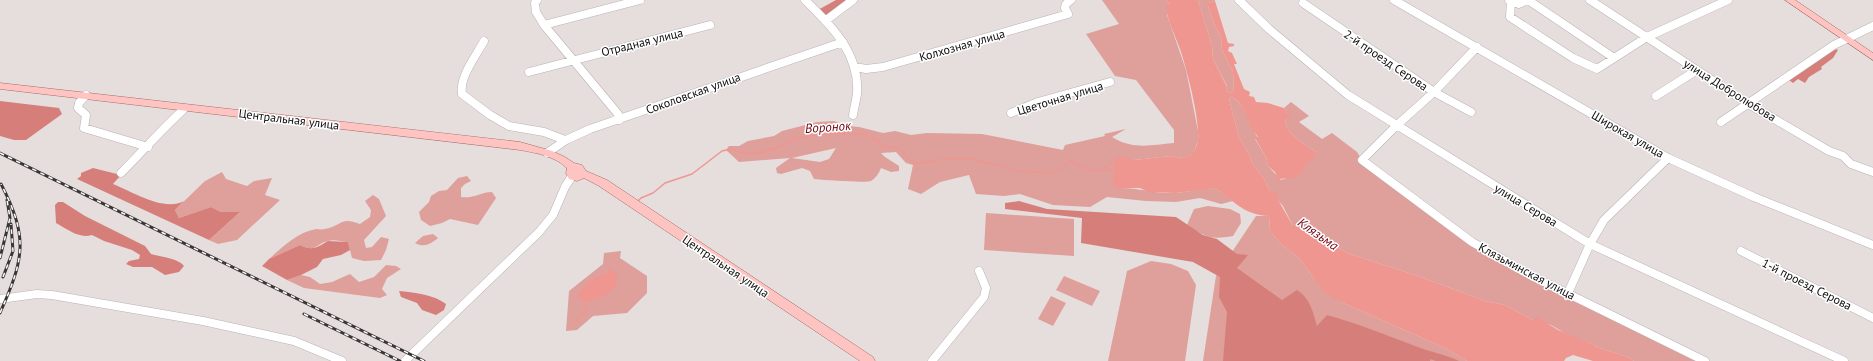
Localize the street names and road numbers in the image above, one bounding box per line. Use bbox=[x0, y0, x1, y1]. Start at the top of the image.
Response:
street label: Отрадная улица bbox=[600, 25, 685, 59]
street label: Колхозная улица bbox=[917, 26, 1007, 64]
street label: 2-й проезд Серова bbox=[1341, 26, 1431, 94]
street label: улица Добролюбова bbox=[1681, 55, 1779, 125]
street label: Соколовская улица bbox=[644, 69, 743, 117]
street label: Цветочная улица bbox=[1015, 78, 1105, 118]
street label: Центральная улица bbox=[238, 105, 340, 133]
street label: Широкая улица bbox=[1589, 107, 1667, 161]
street label: улица Серова bbox=[1492, 180, 1560, 230]
street label: Центральная улица bbox=[680, 231, 772, 301]
street label: Клязьминская улица bbox=[1476, 239, 1578, 303]
street label: 1-й проезд Серова bbox=[1760, 255, 1854, 313]

